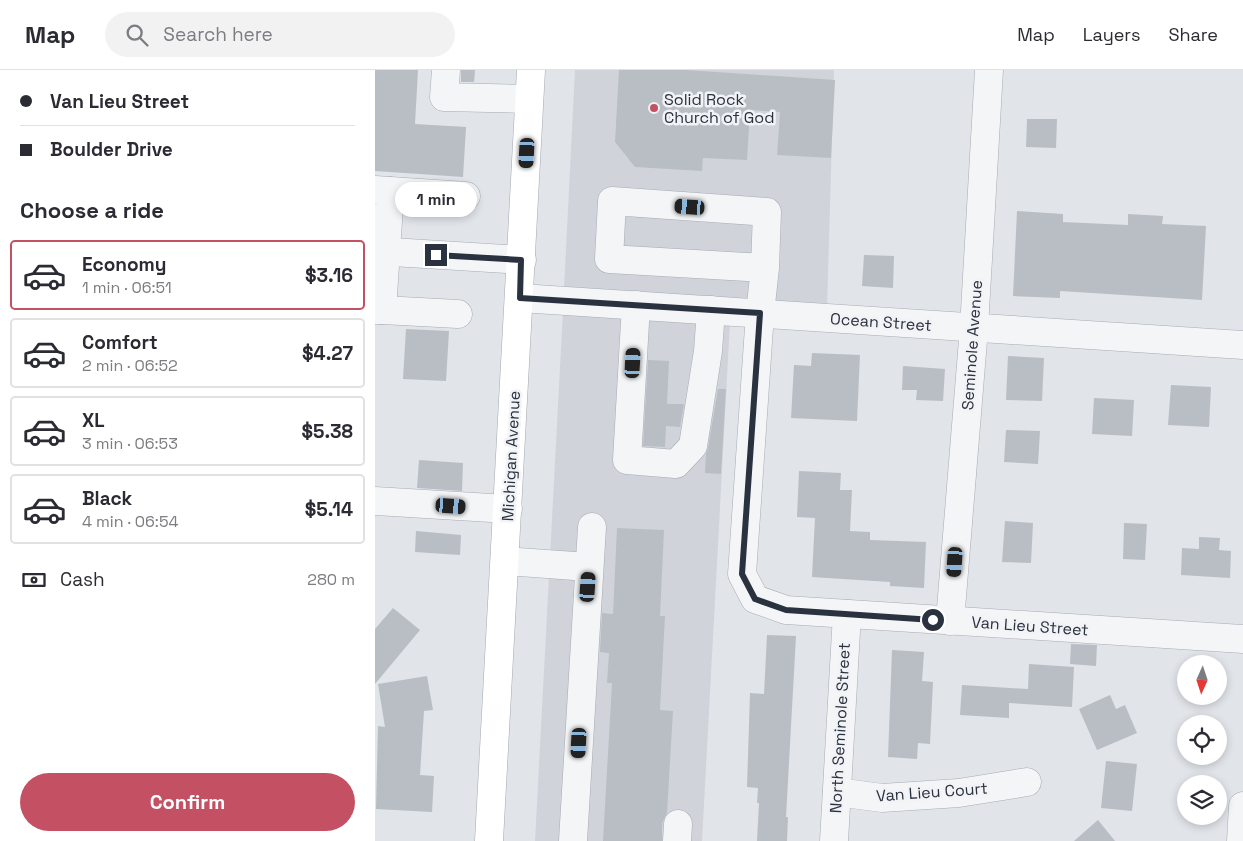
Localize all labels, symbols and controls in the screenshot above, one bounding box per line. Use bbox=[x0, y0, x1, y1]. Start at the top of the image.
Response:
search box bbox=[105, 12, 455, 57]
text: Map bbox=[25, 19, 75, 50]
icon: search bbox=[123, 21, 151, 49]
text: Search here bbox=[163, 22, 273, 47]
text: Map bbox=[1017, 23, 1055, 46]
text: Layers bbox=[1083, 23, 1140, 46]
text: Share bbox=[1168, 23, 1218, 46]
text: Van Lieu Street bbox=[50, 89, 189, 114]
place label: Solid Rock Church of God bbox=[664, 89, 775, 128]
marker: Solid Rock Church of God bbox=[648, 102, 660, 114]
text: Boulder Drive bbox=[50, 137, 173, 162]
car bbox=[518, 138, 535, 168]
callout: 1 min bbox=[395, 182, 477, 218]
text: 1 min bbox=[416, 189, 456, 210]
text: Choose a ride bbox=[20, 196, 164, 224]
car bbox=[674, 198, 705, 216]
route end bbox=[425, 244, 447, 266]
text: Economy bbox=[82, 252, 166, 277]
icon: car bbox=[22, 253, 67, 298]
text: $3.16 bbox=[305, 263, 353, 288]
text: 1 min · 06:51 bbox=[82, 277, 172, 298]
street label: Seminole Avenue bbox=[957, 279, 987, 411]
street label: Ocean Street bbox=[830, 308, 932, 336]
text: Comfort bbox=[82, 330, 158, 355]
icon: car bbox=[22, 331, 67, 376]
text: $4.27 bbox=[302, 341, 353, 366]
car bbox=[624, 348, 641, 378]
text: 2 min · 06:52 bbox=[82, 355, 178, 376]
street label: Michigan Avenue bbox=[497, 390, 525, 522]
text: XL bbox=[82, 408, 105, 433]
icon: car bbox=[22, 409, 67, 454]
text: $5.38 bbox=[301, 419, 353, 444]
text: 3 min · 06:53 bbox=[82, 433, 178, 454]
text: Black bbox=[82, 486, 132, 511]
icon: car bbox=[22, 487, 67, 532]
text: $5.14 bbox=[305, 497, 353, 522]
car bbox=[435, 497, 466, 515]
text: 4 min · 06:54 bbox=[82, 511, 179, 532]
car bbox=[946, 547, 963, 577]
icon: cash bbox=[20, 566, 48, 594]
text: Cash bbox=[60, 567, 105, 592]
text: 280 m bbox=[307, 569, 355, 590]
car bbox=[579, 572, 596, 602]
route start bbox=[922, 609, 944, 631]
street label: Van Lieu Street bbox=[971, 611, 1089, 641]
street label: North Seminole Street bbox=[825, 642, 855, 814]
north arrow bbox=[1177, 655, 1227, 705]
map controls bbox=[1177, 655, 1227, 825]
button: locate bbox=[1177, 715, 1227, 765]
car bbox=[570, 728, 587, 758]
button: Confirm bbox=[20, 773, 355, 831]
button: layers bbox=[1177, 775, 1227, 825]
street label: Van Lieu Court bbox=[875, 778, 989, 806]

